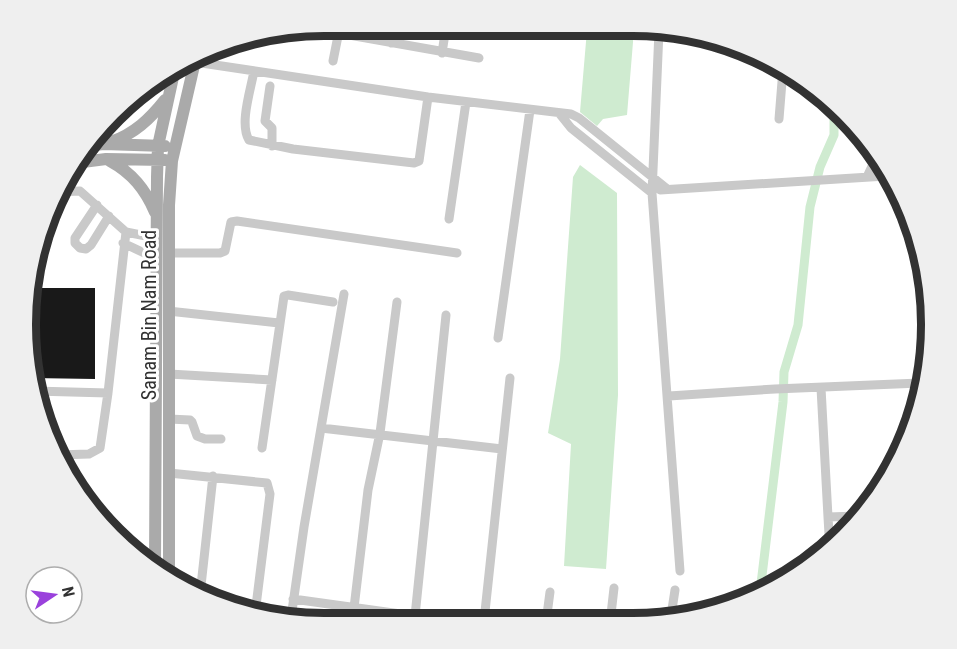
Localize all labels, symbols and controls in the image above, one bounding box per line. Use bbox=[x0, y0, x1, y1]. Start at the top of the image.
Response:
street label: Sanam Bin Nam Road bbox=[137, 230, 161, 400]
north arrow bbox=[24, 565, 84, 625]
text: N bbox=[58, 585, 78, 599]

